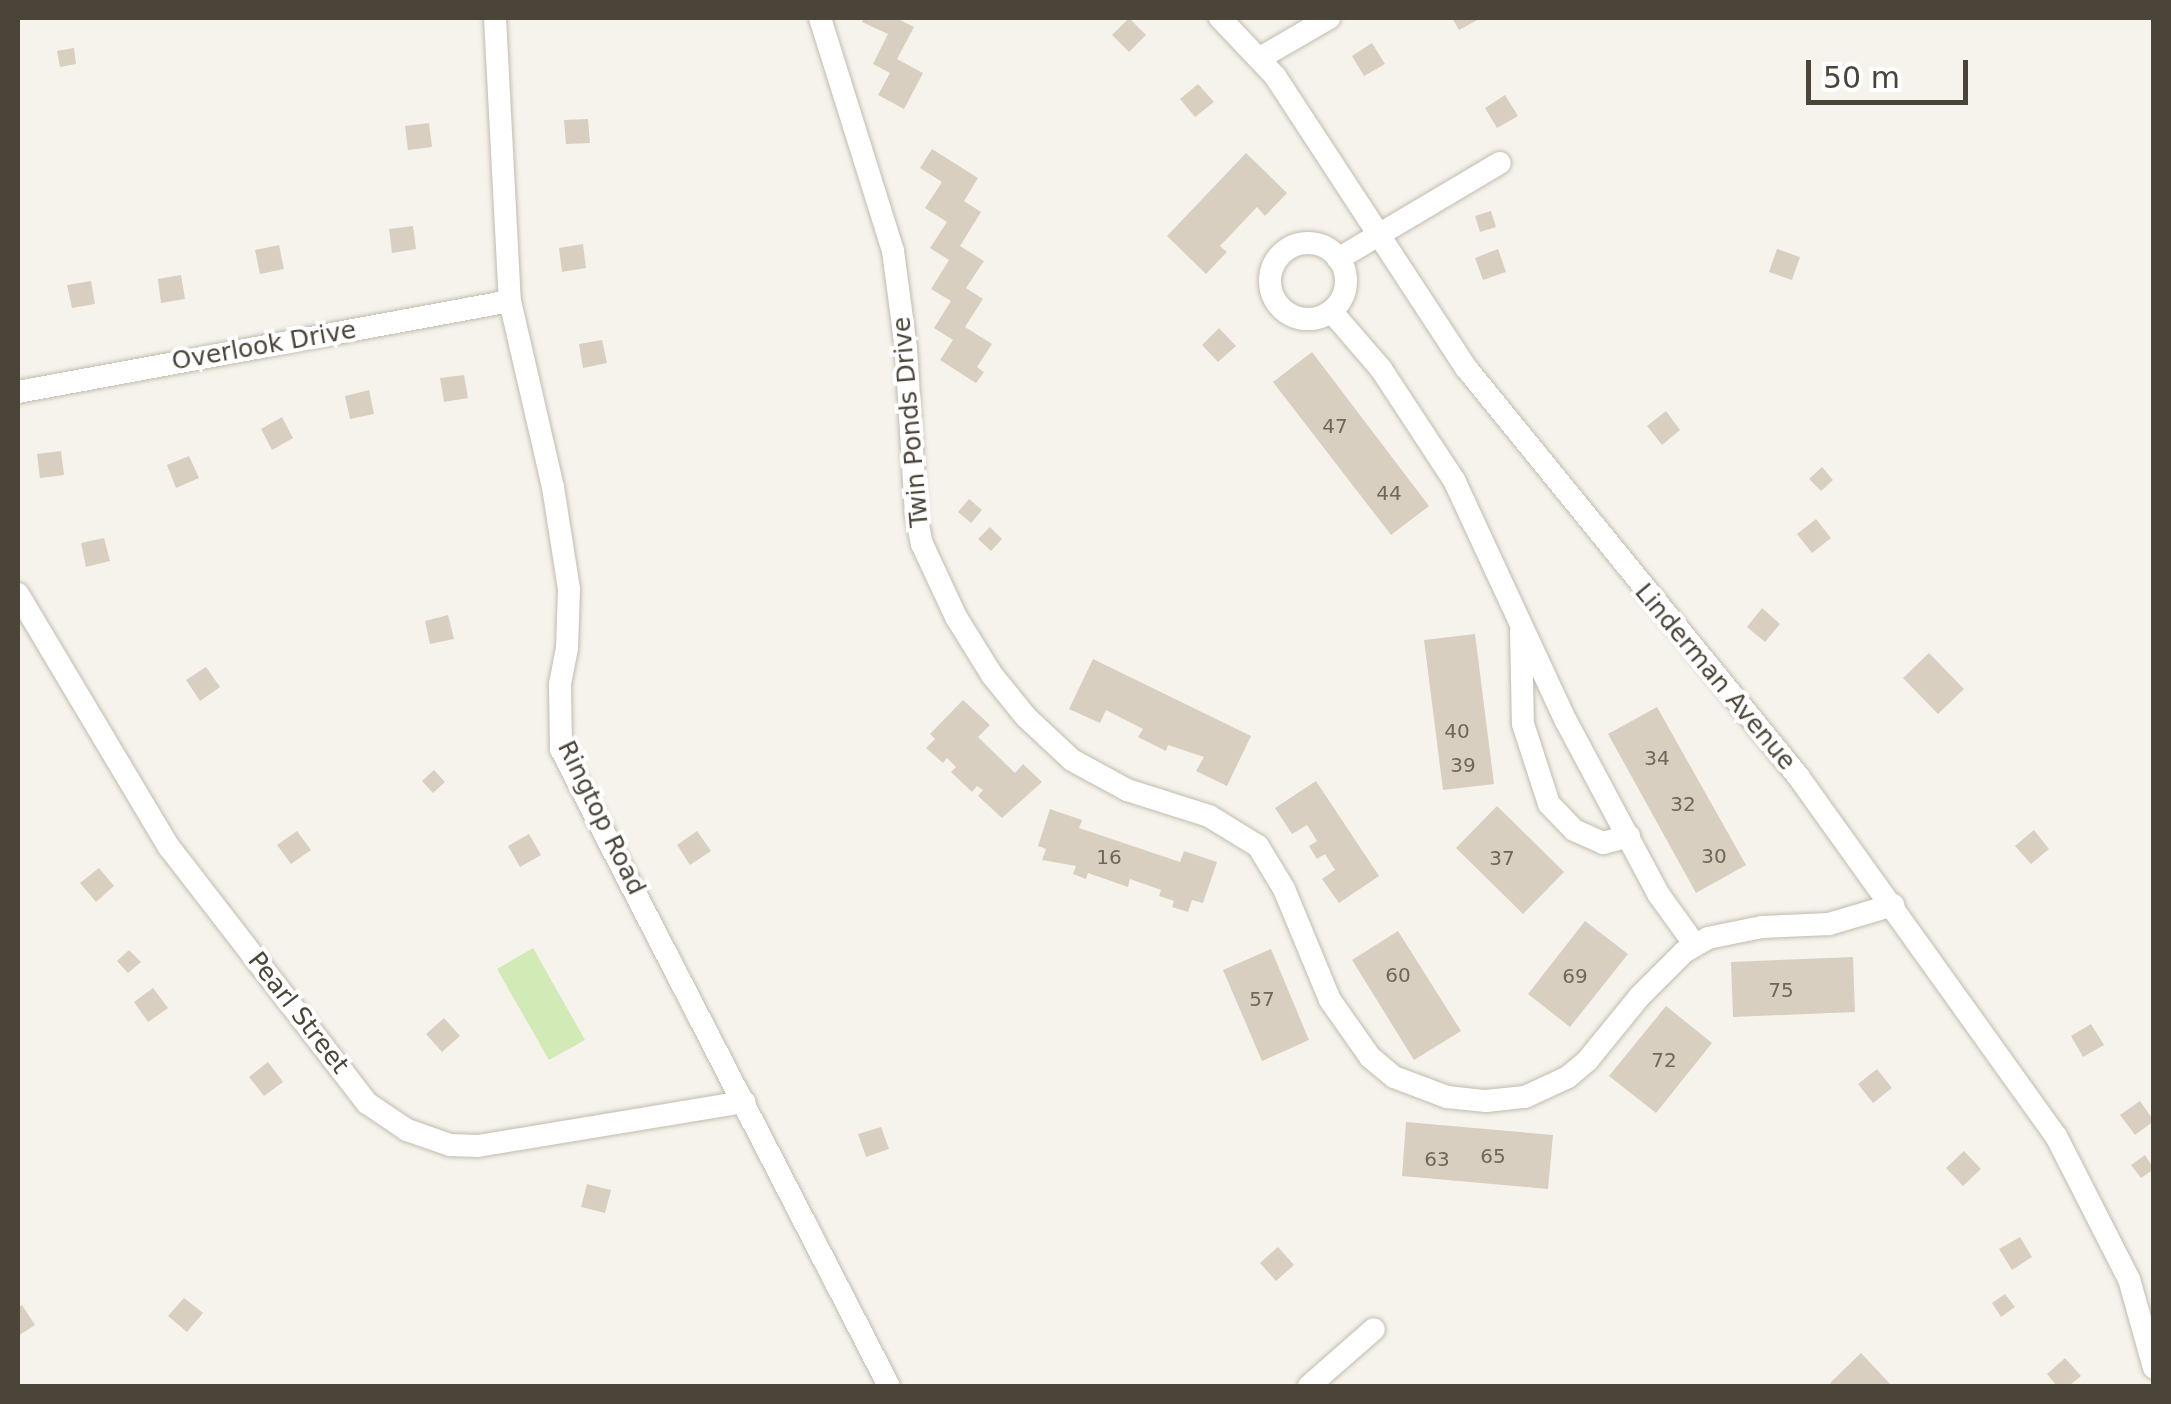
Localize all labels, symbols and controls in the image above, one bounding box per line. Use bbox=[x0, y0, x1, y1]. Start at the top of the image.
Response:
scale bar bbox=[1811, 40, 1974, 102]
text: 50 m bbox=[1823, 60, 1900, 95]
street label: Overlook Drive bbox=[169, 315, 359, 377]
street label: Twin Ponds Drive bbox=[887, 316, 935, 528]
house number: 47 bbox=[1322, 414, 1348, 438]
house number: 44 bbox=[1376, 481, 1402, 505]
street label: Linderman Avenue bbox=[1628, 578, 1802, 776]
house number: 40 bbox=[1444, 719, 1470, 743]
street label: Ringtop Road bbox=[551, 736, 651, 900]
house number: 34 bbox=[1644, 746, 1670, 770]
house number: 39 bbox=[1450, 753, 1476, 777]
house number: 32 bbox=[1670, 792, 1696, 816]
house number: 30 bbox=[1701, 844, 1727, 868]
house number: 16 bbox=[1096, 845, 1122, 869]
house number: 37 bbox=[1489, 846, 1515, 870]
street label: Pearl Street bbox=[241, 946, 355, 1080]
house number: 60 bbox=[1385, 963, 1411, 987]
house number: 69 bbox=[1562, 964, 1588, 988]
house number: 75 bbox=[1768, 978, 1794, 1002]
house number: 57 bbox=[1249, 987, 1275, 1011]
house number: 72 bbox=[1651, 1048, 1677, 1072]
house number: 65 bbox=[1480, 1144, 1506, 1168]
house number: 63 bbox=[1424, 1147, 1450, 1171]

